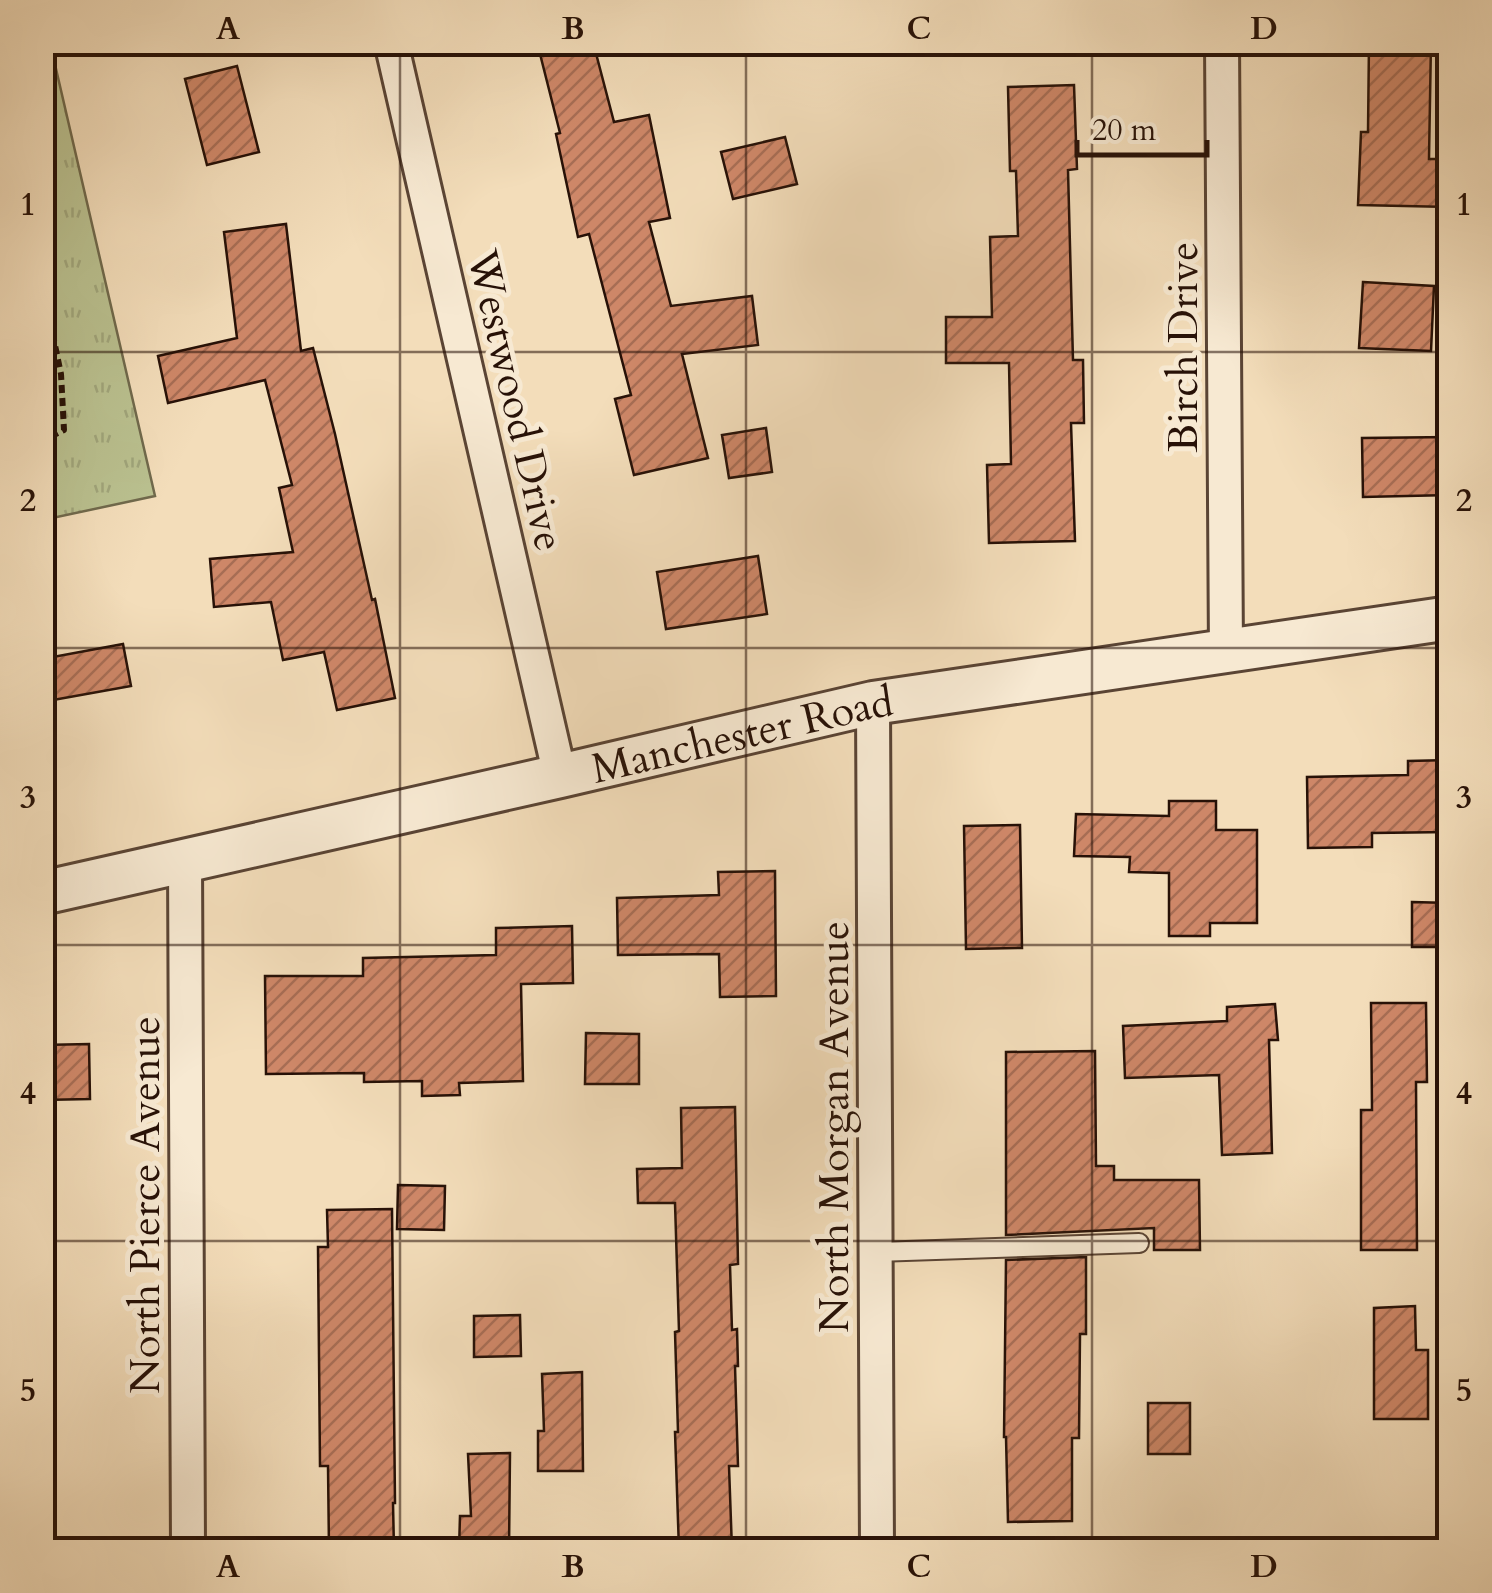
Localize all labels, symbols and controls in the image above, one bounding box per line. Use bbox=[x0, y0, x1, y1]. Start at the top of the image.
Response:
text: A bbox=[216, 7, 240, 51]
text: B bbox=[561, 7, 585, 51]
text: C bbox=[907, 7, 931, 51]
text: D bbox=[1250, 7, 1278, 51]
scale bar bbox=[1077, 95, 1207, 157]
text: 20 m bbox=[1092, 110, 1157, 151]
text: 1 bbox=[20, 183, 36, 227]
text: 1 bbox=[1456, 183, 1472, 227]
street label: Birch Drive bbox=[1155, 242, 1212, 452]
street label: Westwood Drive bbox=[453, 243, 578, 556]
text: 2 bbox=[20, 479, 36, 523]
text: 2 bbox=[1456, 479, 1472, 523]
street label: Manchester Road bbox=[586, 673, 897, 798]
text: 3 bbox=[20, 776, 36, 820]
text: 3 bbox=[1456, 776, 1472, 820]
street label: North Morgan Avenue bbox=[806, 921, 863, 1333]
street label: North Pierce Avenue bbox=[117, 1016, 174, 1394]
text: 4 bbox=[20, 1072, 36, 1116]
text: 4 bbox=[1456, 1072, 1472, 1116]
text: 5 bbox=[20, 1369, 36, 1413]
text: 5 bbox=[1456, 1369, 1472, 1413]
text: A bbox=[216, 1545, 240, 1589]
text: B bbox=[561, 1545, 585, 1589]
text: C bbox=[907, 1545, 931, 1589]
text: D bbox=[1250, 1545, 1278, 1589]

